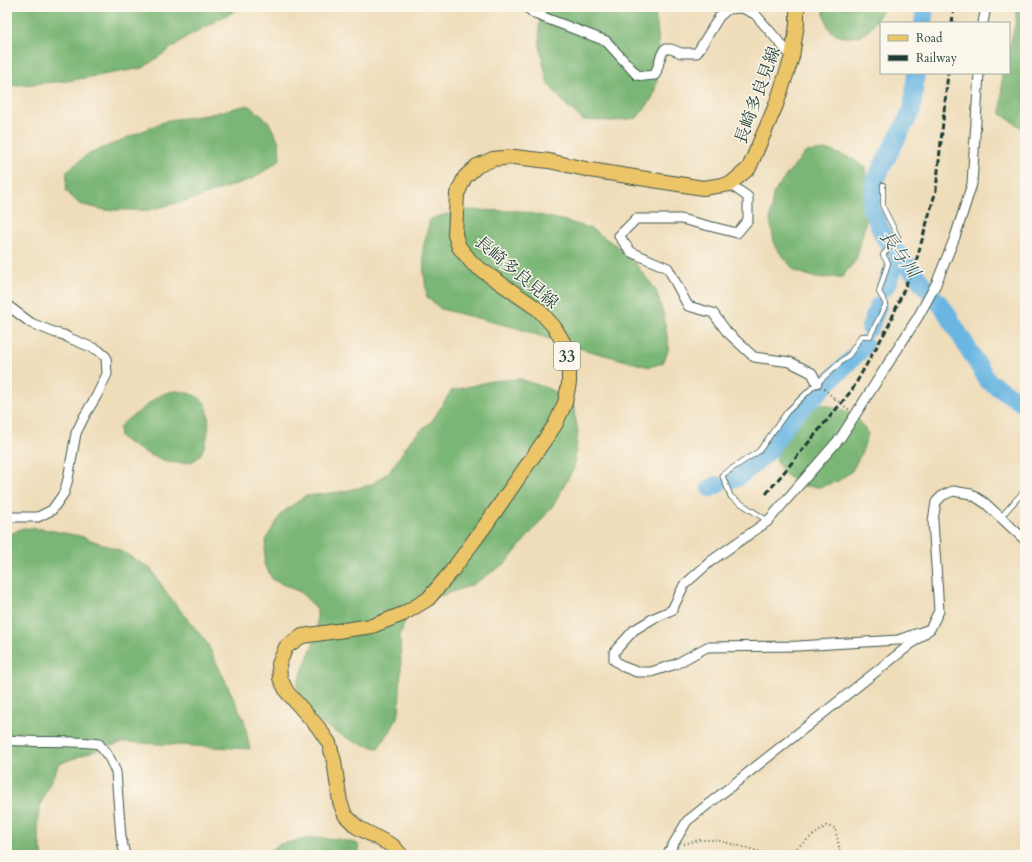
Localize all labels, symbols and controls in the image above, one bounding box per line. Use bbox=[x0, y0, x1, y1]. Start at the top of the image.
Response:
legend bbox=[880, 22, 1010, 74]
text: Road bbox=[916, 30, 943, 46]
street label: 長崎多良見線 bbox=[729, 43, 786, 147]
text: Railway bbox=[916, 50, 958, 66]
water label: 長与川 bbox=[873, 225, 927, 285]
street label: 長崎多良見線 bbox=[470, 231, 563, 314]
road number: 33 bbox=[554, 342, 580, 370]

